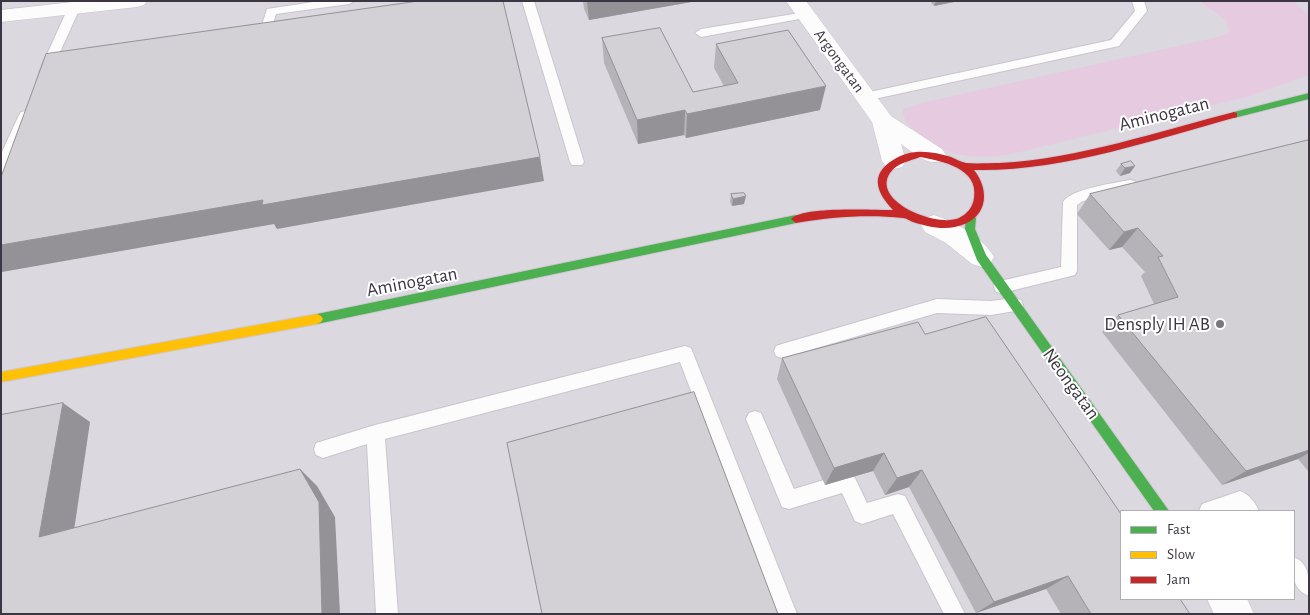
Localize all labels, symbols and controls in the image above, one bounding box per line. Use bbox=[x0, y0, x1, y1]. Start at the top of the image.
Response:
street label: Argongatan bbox=[810, 26, 868, 96]
street label: Aminogatan bbox=[1117, 92, 1211, 136]
street label: Aminogatan bbox=[365, 262, 459, 302]
place label: Densply IH AB bbox=[1104, 313, 1210, 335]
marker: Densply IH AB bbox=[1214, 318, 1226, 330]
street label: Neongatan bbox=[1038, 344, 1104, 424]
legend bbox=[1120, 510, 1295, 600]
text: Fast bbox=[1167, 522, 1190, 537]
text: Slow bbox=[1167, 547, 1195, 562]
text: Jam bbox=[1167, 572, 1190, 587]

